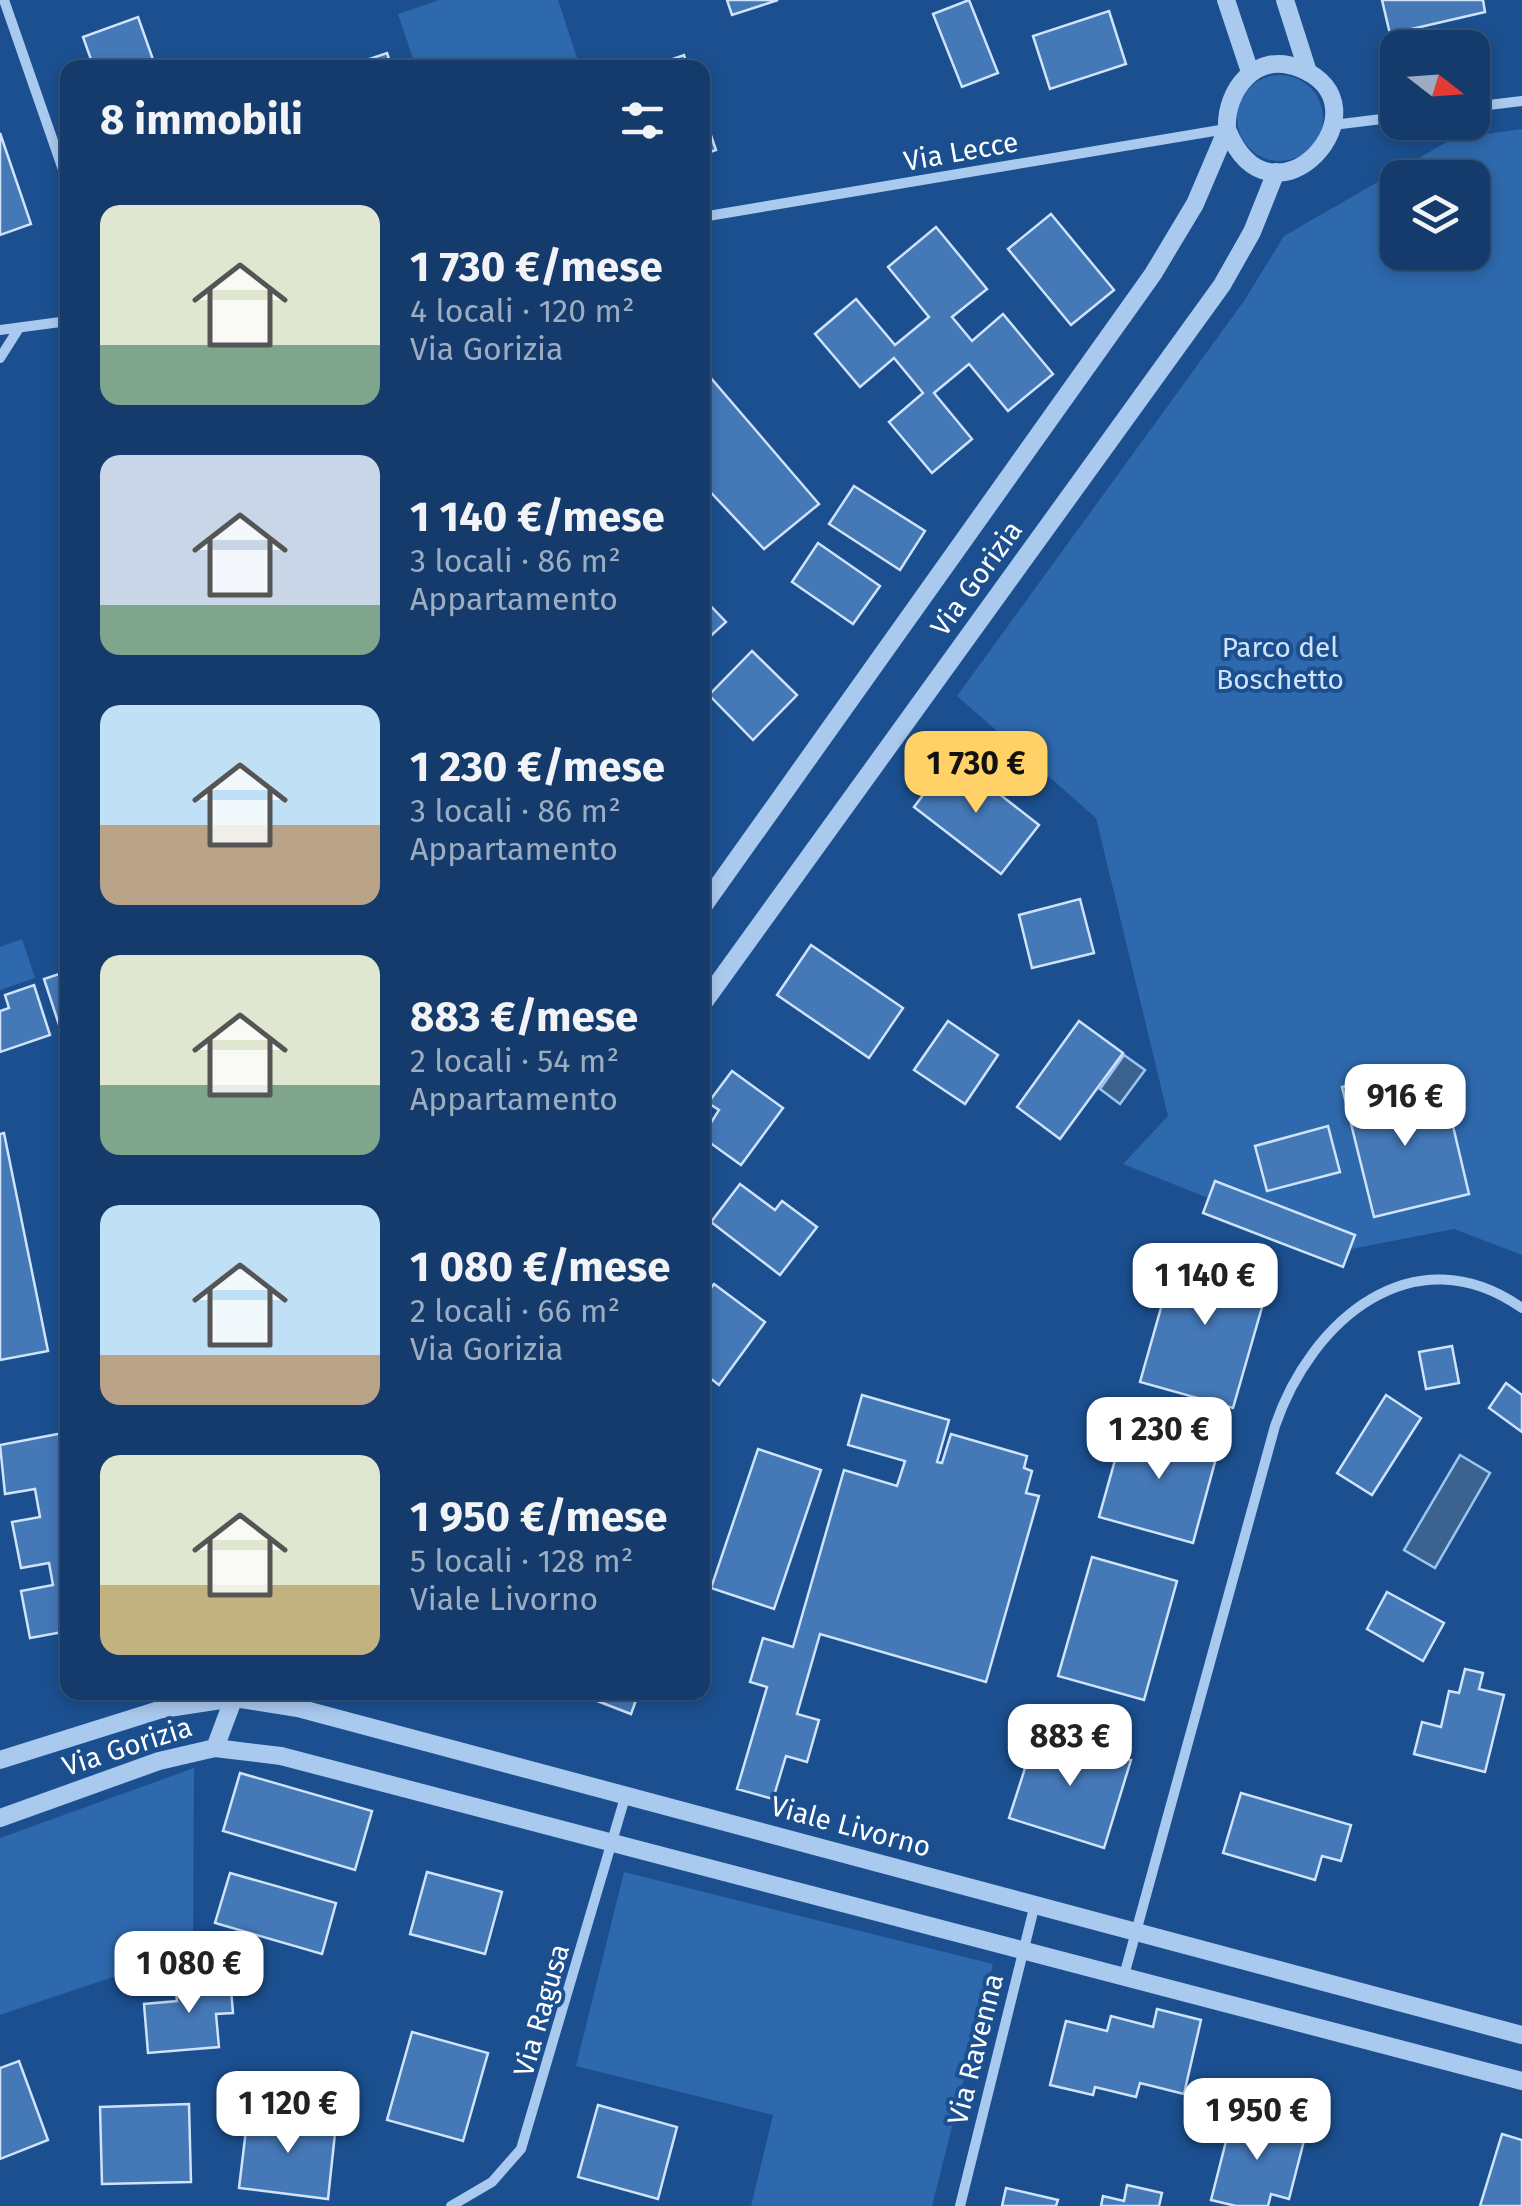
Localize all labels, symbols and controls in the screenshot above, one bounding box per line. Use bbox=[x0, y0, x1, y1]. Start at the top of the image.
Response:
north arrow bbox=[1380, 30, 1490, 140]
map controls bbox=[1380, 30, 1490, 270]
icon: filters bbox=[615, 93, 670, 148]
text: 8 immobili bbox=[100, 95, 303, 145]
street label: Via Lecce bbox=[901, 125, 1021, 178]
button: layers bbox=[1380, 160, 1490, 270]
text: 1 730 €/mese bbox=[410, 242, 663, 292]
icon: home bbox=[180, 245, 300, 365]
text: 4 locali · 120 m² bbox=[410, 292, 635, 330]
text: Via Gorizia bbox=[410, 330, 563, 368]
text: 1 140 €/mese bbox=[410, 492, 665, 542]
icon: home bbox=[180, 495, 300, 615]
street label: Via Gorizia bbox=[924, 514, 1029, 642]
text: 3 locali · 86 m² bbox=[410, 542, 621, 580]
text: Appartamento bbox=[410, 580, 618, 618]
park label: Parco del Boschetto bbox=[1216, 631, 1344, 696]
pin: 1 730 € bbox=[884, 731, 1068, 816]
text: 1 230 €/mese bbox=[410, 742, 665, 792]
text: 1 730 € bbox=[926, 744, 1026, 782]
icon: home bbox=[180, 745, 300, 865]
text: 3 locali · 86 m² bbox=[410, 792, 621, 830]
text: Appartamento bbox=[410, 830, 618, 868]
text: 883 €/mese bbox=[410, 992, 638, 1042]
icon: home bbox=[180, 995, 300, 1115]
text: 2 locali · 54 m² bbox=[410, 1042, 619, 1080]
pin: 916 € bbox=[1335, 1064, 1475, 1149]
text: 916 € bbox=[1367, 1077, 1443, 1115]
text: Appartamento bbox=[410, 1080, 618, 1118]
text: 1 080 €/mese bbox=[410, 1242, 670, 1292]
pin: 1 140 € bbox=[1113, 1243, 1297, 1328]
icon: home bbox=[180, 1245, 300, 1365]
text: 1 140 € bbox=[1155, 1256, 1255, 1294]
text: 2 locali · 66 m² bbox=[410, 1292, 620, 1330]
text: Via Gorizia bbox=[410, 1330, 563, 1368]
pin: 1 230 € bbox=[1067, 1397, 1251, 1482]
text: 1 230 € bbox=[1109, 1410, 1209, 1448]
text: 1 950 €/mese bbox=[410, 1492, 668, 1542]
icon: home bbox=[180, 1495, 300, 1615]
text: 5 locali · 128 m² bbox=[410, 1542, 633, 1580]
text: Viale Livorno bbox=[410, 1580, 598, 1618]
pin: 883 € bbox=[1000, 1704, 1140, 1789]
street label: Via Gorizia bbox=[58, 1710, 196, 1783]
text: 883 € bbox=[1030, 1717, 1110, 1755]
street label: Viale Livorno bbox=[767, 1789, 935, 1864]
pin: 1 080 € bbox=[97, 1931, 281, 2016]
street label: Via Ragusa bbox=[507, 1940, 576, 2080]
text: 1 080 € bbox=[137, 1944, 241, 1982]
street label: Via Ravenna bbox=[941, 1970, 1010, 2128]
pin: 1 120 € bbox=[196, 2071, 380, 2156]
pin: 1 950 € bbox=[1165, 2078, 1349, 2163]
text: 1 120 € bbox=[238, 2084, 338, 2122]
text: 1 950 € bbox=[1206, 2091, 1308, 2129]

